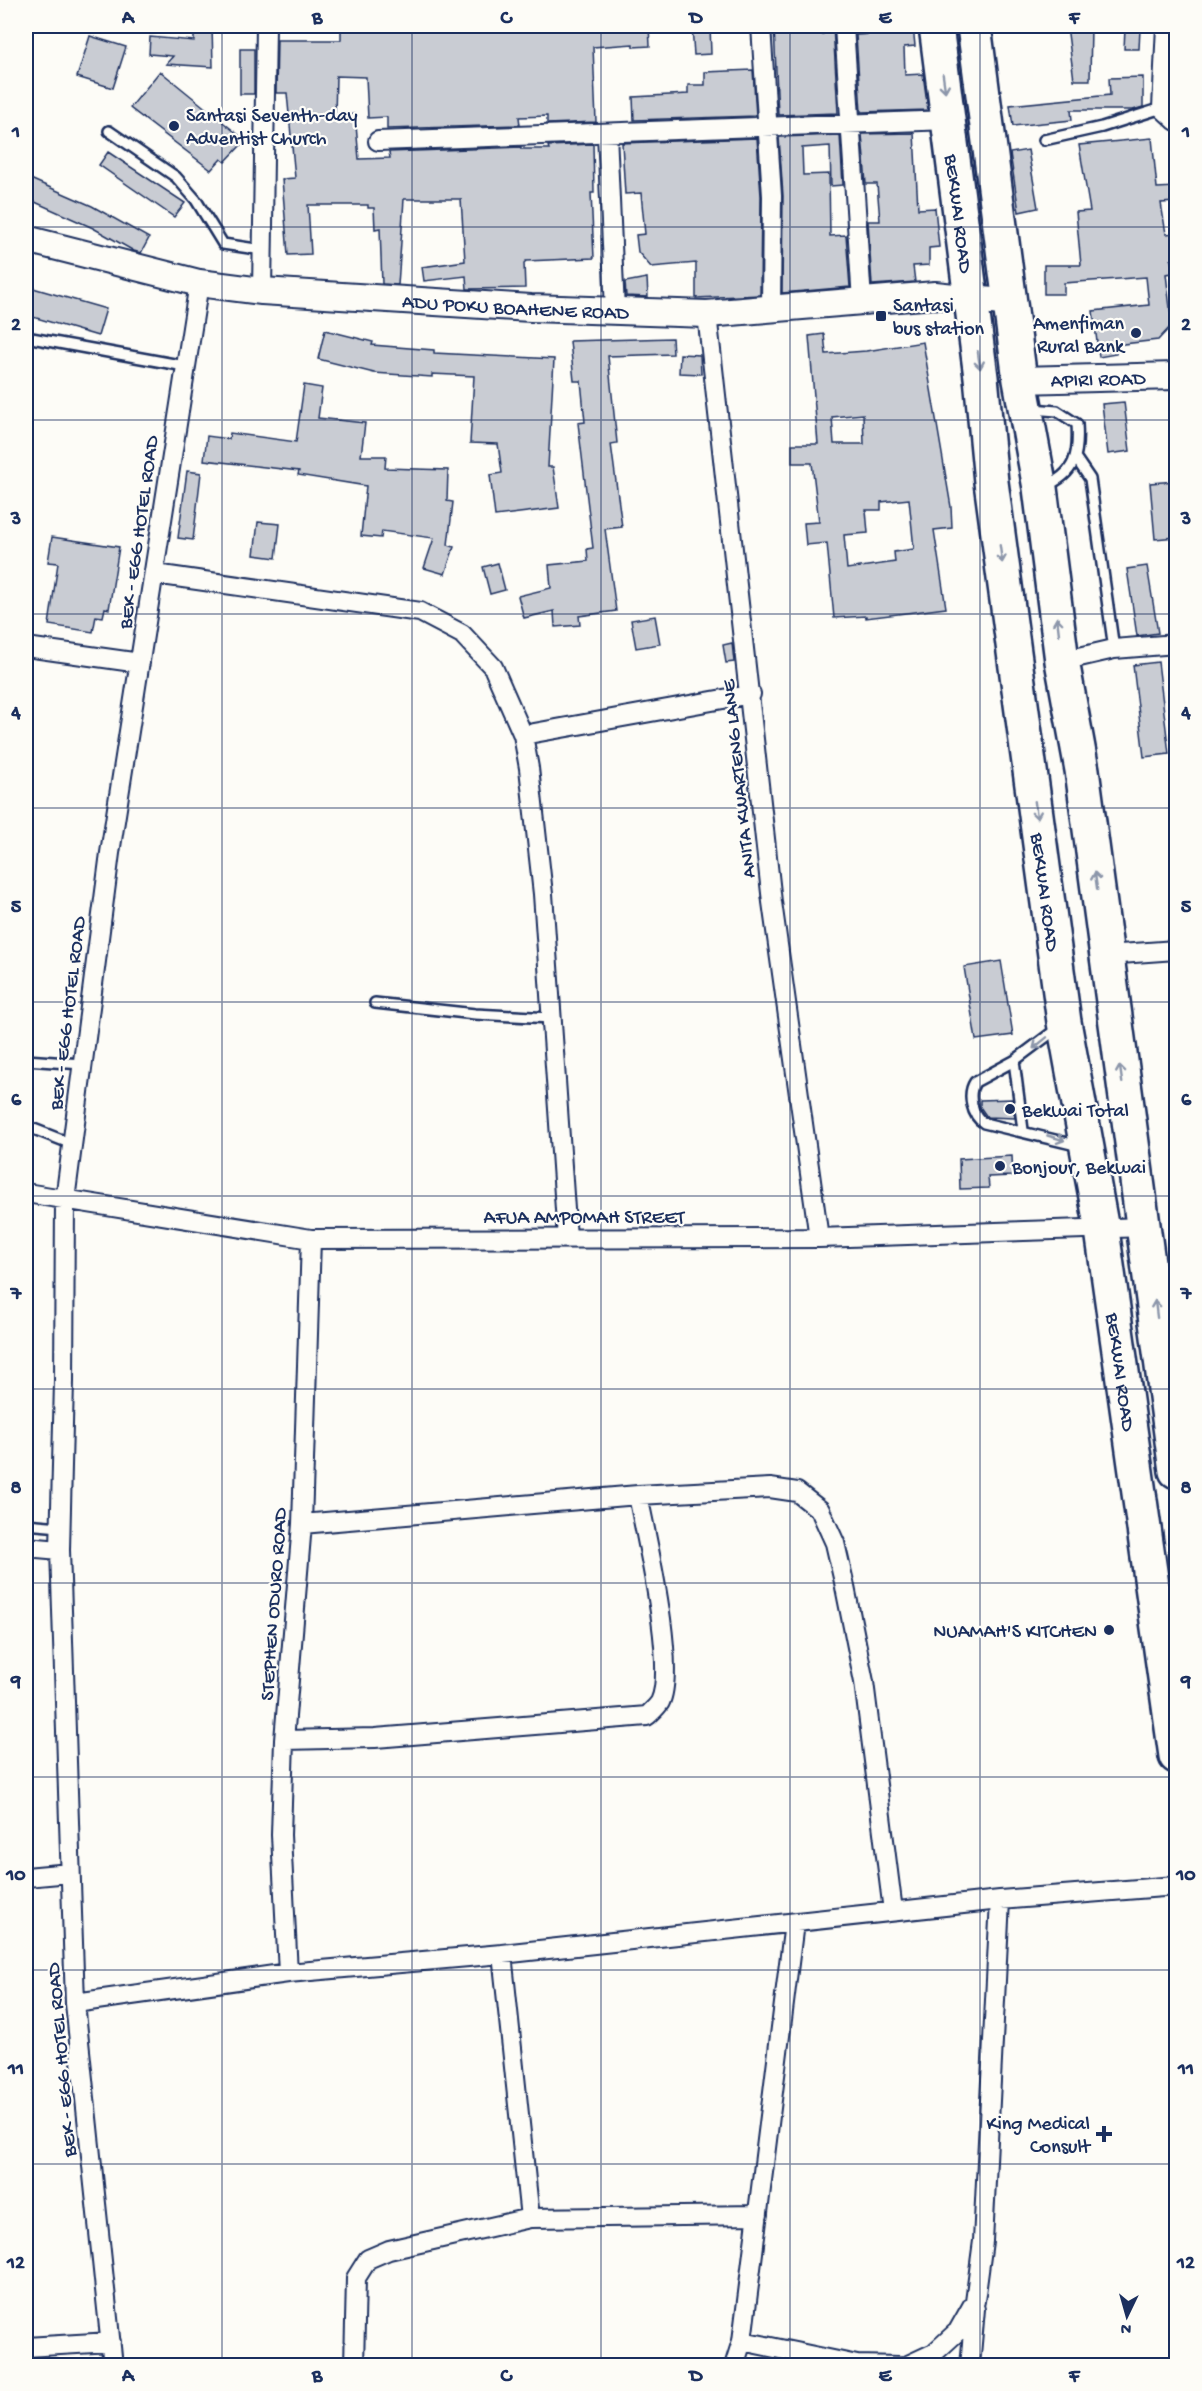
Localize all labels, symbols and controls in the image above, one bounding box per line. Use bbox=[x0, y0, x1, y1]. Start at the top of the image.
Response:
text: A bbox=[121, 8, 136, 31]
text: B bbox=[311, 8, 323, 31]
text: C bbox=[500, 8, 514, 31]
text: D bbox=[687, 8, 703, 31]
text: E bbox=[879, 8, 893, 31]
text: F bbox=[1068, 8, 1081, 31]
one-way arrow bbox=[938, 73, 949, 93]
place label: Santasi Seventh-day Adventist Church bbox=[186, 106, 358, 152]
marker: Santasi Seventh-day Adventist Church bbox=[167, 119, 181, 133]
text: 1 bbox=[11, 122, 20, 145]
text: 1 bbox=[1181, 122, 1190, 145]
street label: BEKWAI ROAD bbox=[937, 152, 976, 276]
street label: ADU POKU BOAHENE ROAD bbox=[401, 292, 630, 326]
place label: Santasi bus station bbox=[893, 296, 985, 342]
marker: Santasi bus station bbox=[874, 309, 888, 323]
place label: Amenfiman Rural Bank bbox=[1033, 314, 1126, 360]
text: 2 bbox=[11, 315, 21, 338]
text: 2 bbox=[1181, 315, 1191, 338]
marker: Amenfiman Rural Bank bbox=[1129, 326, 1143, 340]
one-way arrow bbox=[973, 350, 984, 370]
street label: APIRI ROAD bbox=[1050, 369, 1147, 394]
street label: BEK - EGG HOTEL ROAD bbox=[115, 433, 166, 632]
text: 3 bbox=[10, 509, 21, 532]
text: 3 bbox=[1180, 509, 1191, 532]
one-way arrow bbox=[996, 544, 1007, 563]
one-way arrow bbox=[1052, 616, 1063, 636]
street label: ANITA KWARTENG LANE bbox=[718, 677, 762, 879]
text: 4 bbox=[10, 703, 21, 726]
text: 4 bbox=[1180, 703, 1191, 726]
one-way arrow bbox=[1031, 799, 1042, 819]
street label: BEKWAI ROAD bbox=[1023, 831, 1062, 954]
one-way arrow bbox=[1091, 871, 1102, 891]
text: 5 bbox=[11, 897, 22, 920]
text: 5 bbox=[1181, 897, 1192, 920]
street label: BEK - EGG HOTEL ROAD bbox=[46, 914, 93, 1113]
one-way arrow bbox=[1032, 1036, 1048, 1049]
one-way arrow bbox=[1116, 1065, 1127, 1084]
text: 6 bbox=[11, 1090, 22, 1113]
text: 6 bbox=[1181, 1090, 1192, 1113]
place label: Bekwai Total bbox=[1021, 1101, 1129, 1124]
marker: Bekwai Total bbox=[1003, 1102, 1017, 1116]
one-way arrow bbox=[1046, 1133, 1065, 1145]
place label: Bonjour, Bekwai bbox=[1011, 1158, 1146, 1181]
marker: Bonjour, Bekwai bbox=[993, 1159, 1007, 1173]
street label: AFUA AMPOMAH STREET bbox=[484, 1208, 686, 1231]
text: 7 bbox=[10, 1284, 23, 1307]
text: 7 bbox=[1180, 1284, 1193, 1307]
one-way arrow bbox=[1150, 1299, 1161, 1319]
street label: BEKWAI ROAD bbox=[1099, 1311, 1138, 1434]
text: 8 bbox=[11, 1478, 22, 1501]
text: 8 bbox=[1181, 1478, 1192, 1501]
street label: STEPHEN ODURO ROAD bbox=[257, 1506, 294, 1701]
place label: NUAMAH'S KITCHEN bbox=[933, 1622, 1097, 1645]
marker: NUAMAH'S KITCHEN bbox=[1102, 1623, 1116, 1637]
text: 9 bbox=[10, 1672, 21, 1695]
text: 9 bbox=[1180, 1672, 1191, 1695]
text: 10 bbox=[5, 1865, 26, 1888]
text: 10 bbox=[1175, 1865, 1196, 1888]
street label: BEK - EGG HOTEL ROAD bbox=[43, 1961, 84, 2159]
text: 11 bbox=[7, 2059, 24, 2082]
text: 11 bbox=[1177, 2059, 1194, 2082]
place label: King Medical Consult bbox=[986, 2114, 1092, 2160]
marker: King Medical Consult bbox=[1095, 2125, 1113, 2143]
text: 12 bbox=[6, 2253, 25, 2276]
text: 12 bbox=[1176, 2253, 1195, 2276]
north arrow bbox=[1097, 2286, 1157, 2346]
text: N bbox=[1119, 2317, 1132, 2337]
text: A bbox=[121, 2366, 136, 2389]
text: B bbox=[311, 2366, 323, 2389]
text: C bbox=[500, 2366, 514, 2389]
text: D bbox=[687, 2366, 703, 2389]
text: E bbox=[879, 2366, 893, 2389]
text: F bbox=[1068, 2366, 1081, 2389]

